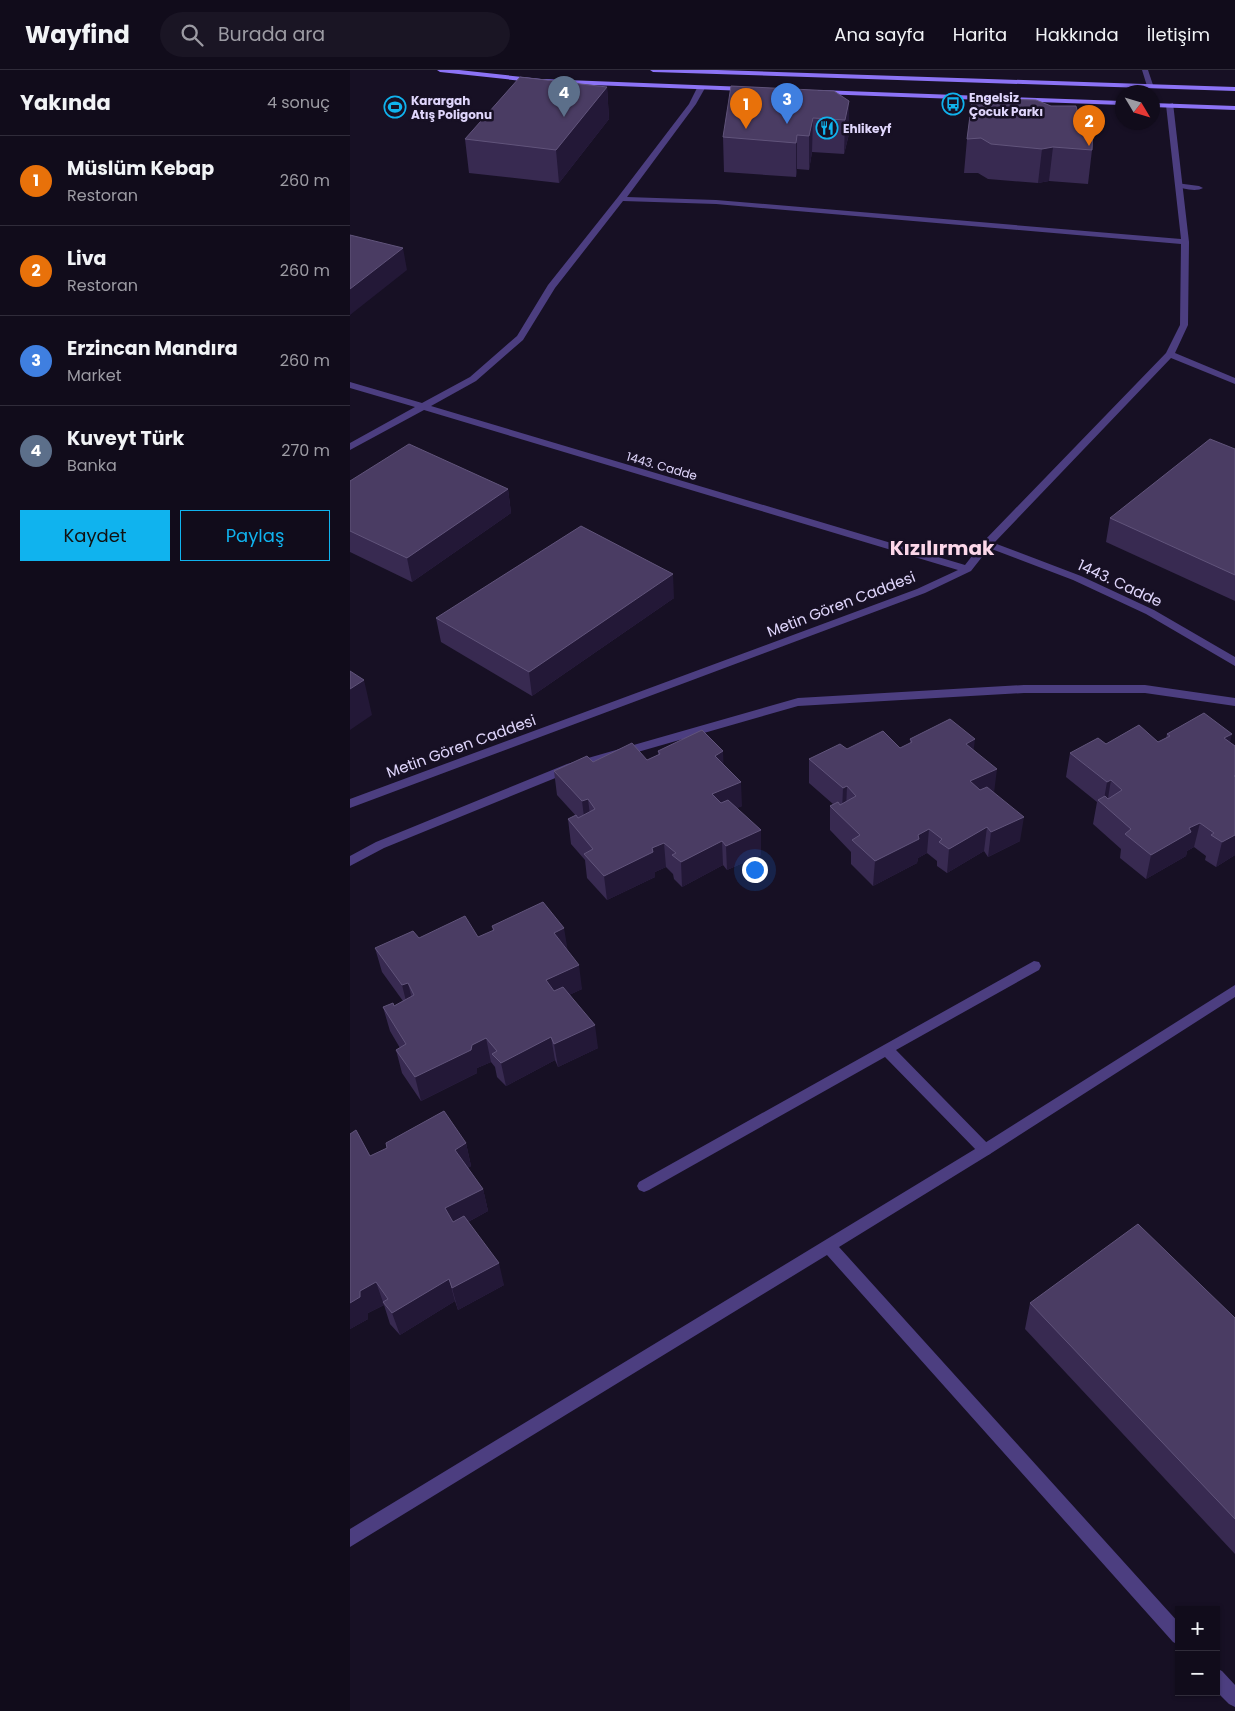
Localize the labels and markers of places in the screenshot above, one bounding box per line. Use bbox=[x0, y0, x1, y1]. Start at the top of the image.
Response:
pin: 4 bbox=[548, 76, 580, 117]
pin: 3 bbox=[771, 83, 803, 124]
pin: 1 bbox=[730, 88, 762, 129]
place label: Engelsiz Çocuk Parkı bbox=[969, 89, 1043, 120]
place label: Karargah Atış Poligonu bbox=[411, 92, 492, 123]
bus stop icon: Engelsiz Çocuk Parkı bbox=[941, 92, 965, 116]
sports icon: Karargah Atış Poligonu bbox=[383, 95, 407, 119]
pin: 2 bbox=[1073, 105, 1105, 146]
restaurant icon: Ehlikeyf bbox=[815, 116, 839, 140]
place label: Ehlikeyf bbox=[843, 120, 892, 137]

